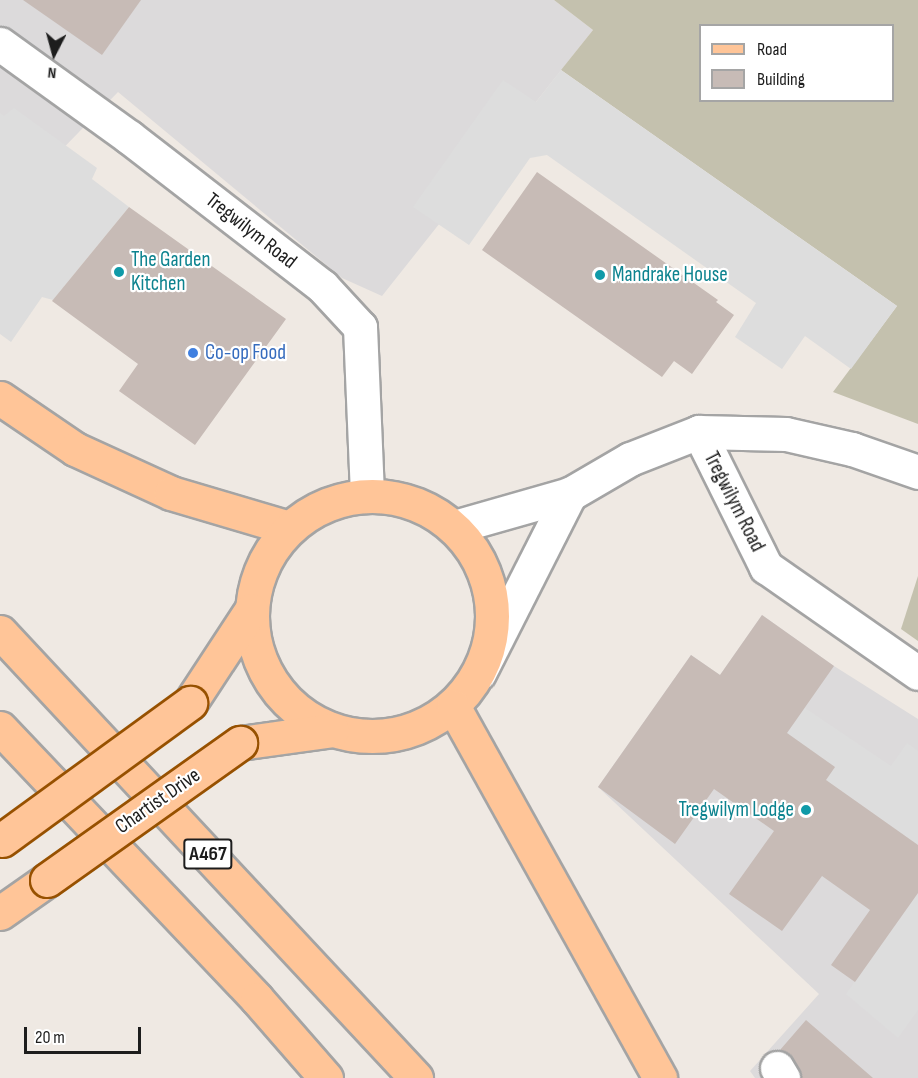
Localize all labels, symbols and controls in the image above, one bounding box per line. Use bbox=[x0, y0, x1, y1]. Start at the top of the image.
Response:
north arrow bbox=[24, 24, 84, 84]
legend bbox=[699, 24, 894, 102]
text: Road bbox=[757, 39, 787, 60]
text: N bbox=[47, 63, 57, 82]
text: Building bbox=[757, 69, 805, 90]
street label: Tregwilym Road bbox=[200, 188, 302, 274]
place label: The Garden Kitchen bbox=[131, 247, 210, 297]
place label: Mandrake House bbox=[612, 262, 728, 288]
marker: The Garden Kitchen bbox=[112, 265, 126, 279]
marker: Mandrake House bbox=[593, 268, 607, 282]
place label: Co-op Food bbox=[205, 340, 286, 366]
marker: Co-op Food bbox=[186, 346, 200, 360]
street label: Tregwilym Road bbox=[698, 448, 770, 556]
street label: Chartist Drive bbox=[111, 763, 205, 839]
place label: Tregwilym Lodge bbox=[678, 797, 794, 823]
marker: Tregwilym Lodge bbox=[799, 803, 813, 817]
road number: A467 bbox=[182, 837, 234, 871]
scale bar bbox=[27, 1015, 144, 1053]
text: 20 m bbox=[35, 1027, 65, 1048]

